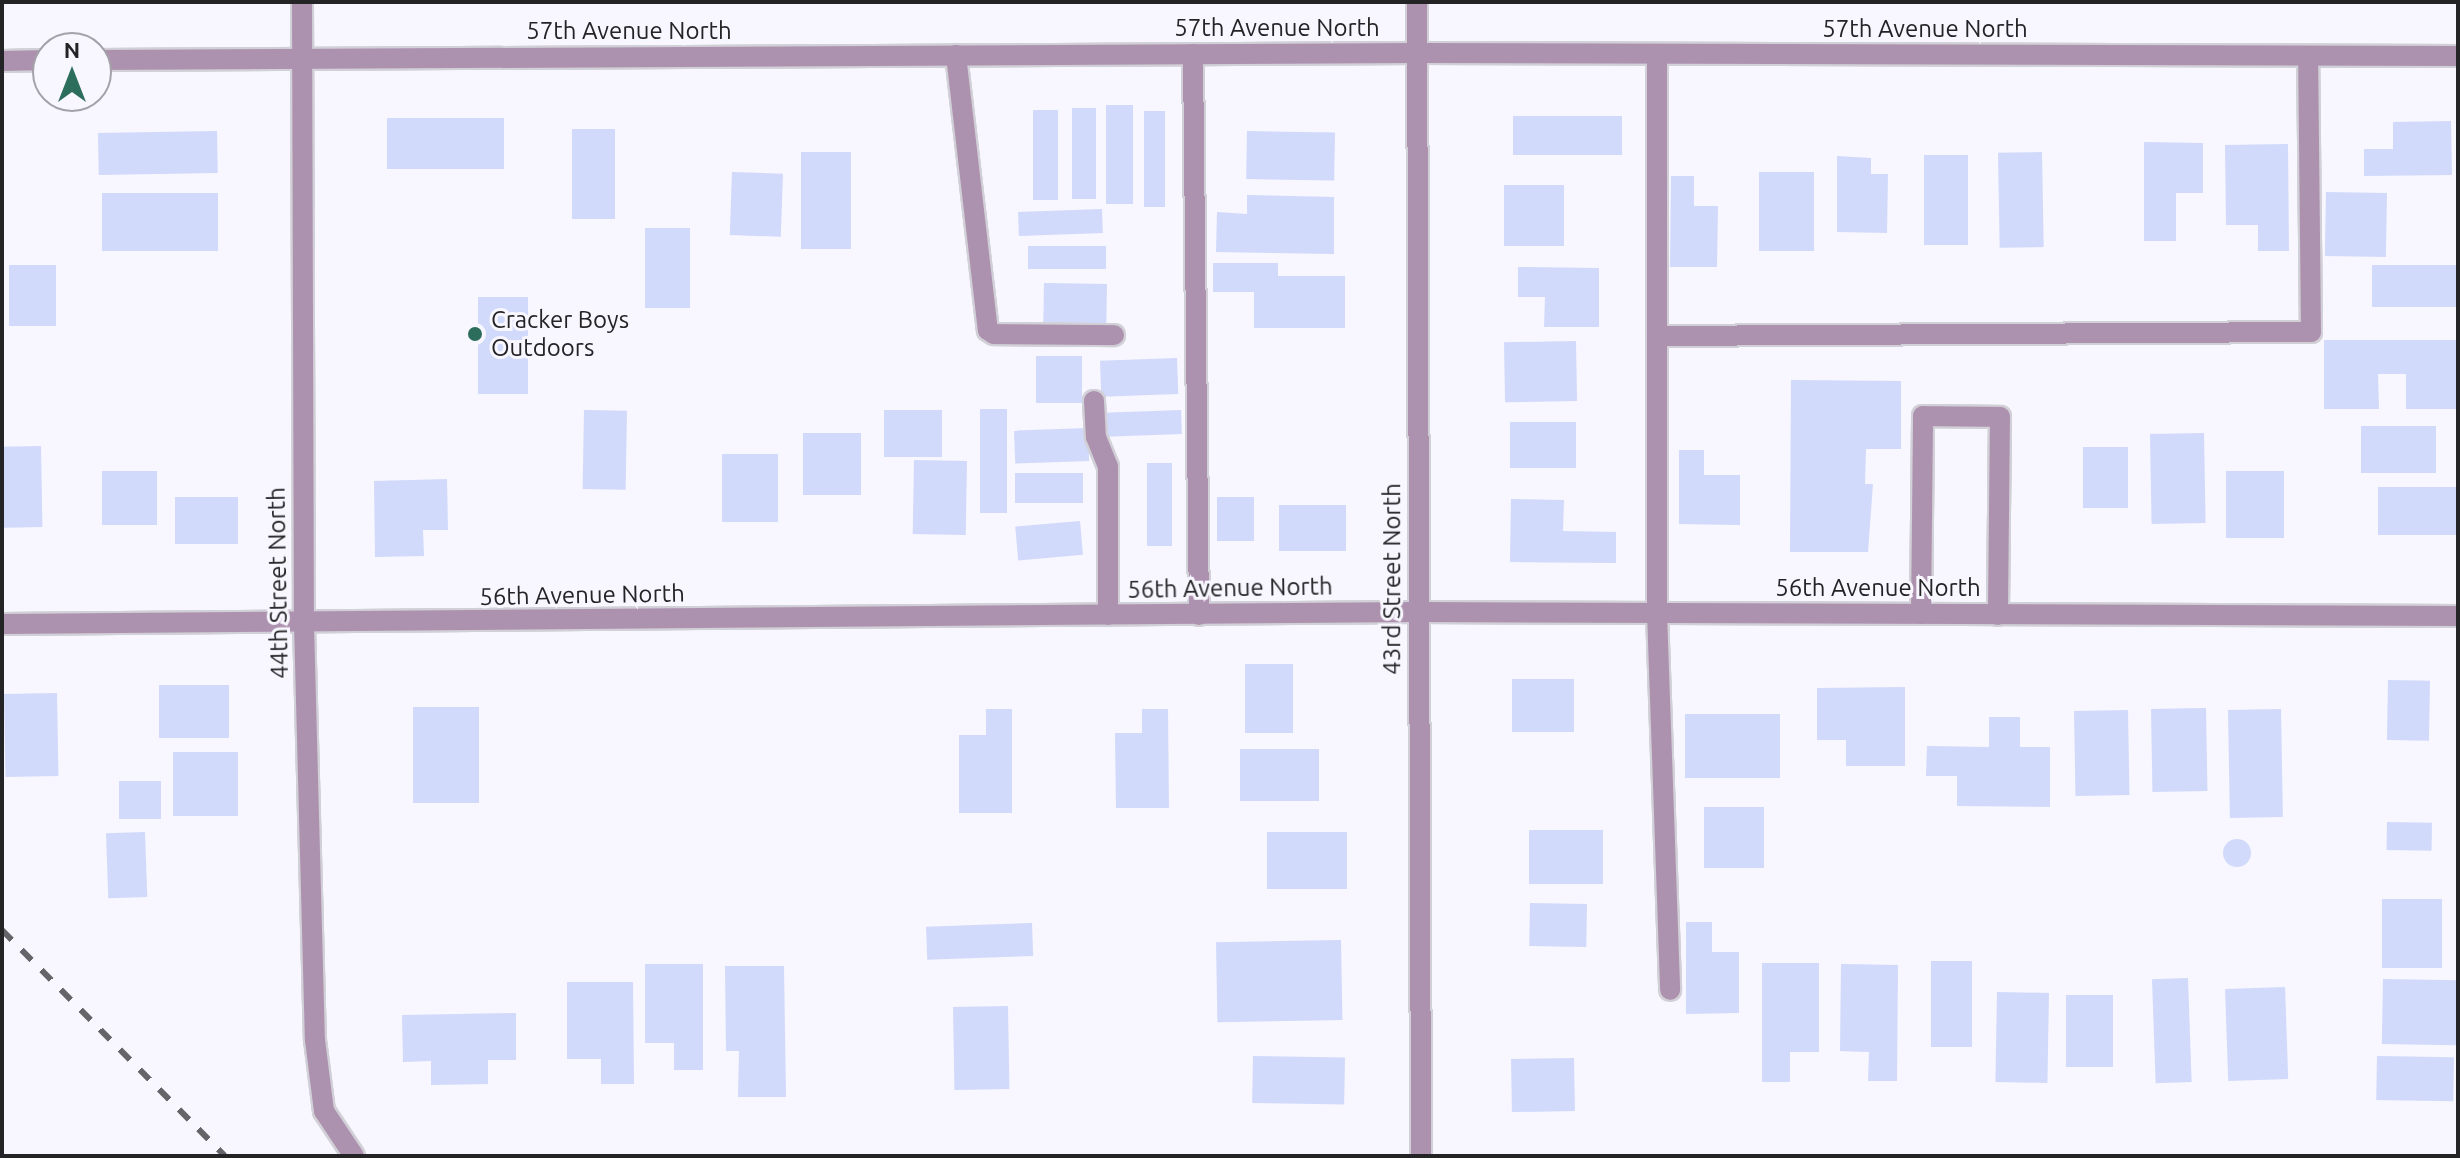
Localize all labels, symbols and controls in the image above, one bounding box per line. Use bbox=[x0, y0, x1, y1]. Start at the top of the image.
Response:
street label: 57th Avenue North bbox=[1174, 14, 1380, 42]
street label: 57th Avenue North bbox=[1822, 15, 2028, 43]
street label: 57th Avenue North bbox=[526, 17, 732, 45]
north arrow bbox=[32, 32, 112, 112]
text: N bbox=[64, 37, 80, 62]
place label: Cracker Boys Outdoors bbox=[491, 306, 629, 362]
marker: Cracker Boys Outdoors bbox=[466, 325, 484, 343]
street label: 43rd Street North bbox=[1378, 483, 1406, 675]
street label: 44th Street North bbox=[262, 487, 294, 679]
street label: 56th Avenue North bbox=[1127, 572, 1333, 604]
street label: 56th Avenue North bbox=[1775, 574, 1981, 602]
street label: 56th Avenue North bbox=[479, 579, 685, 611]

